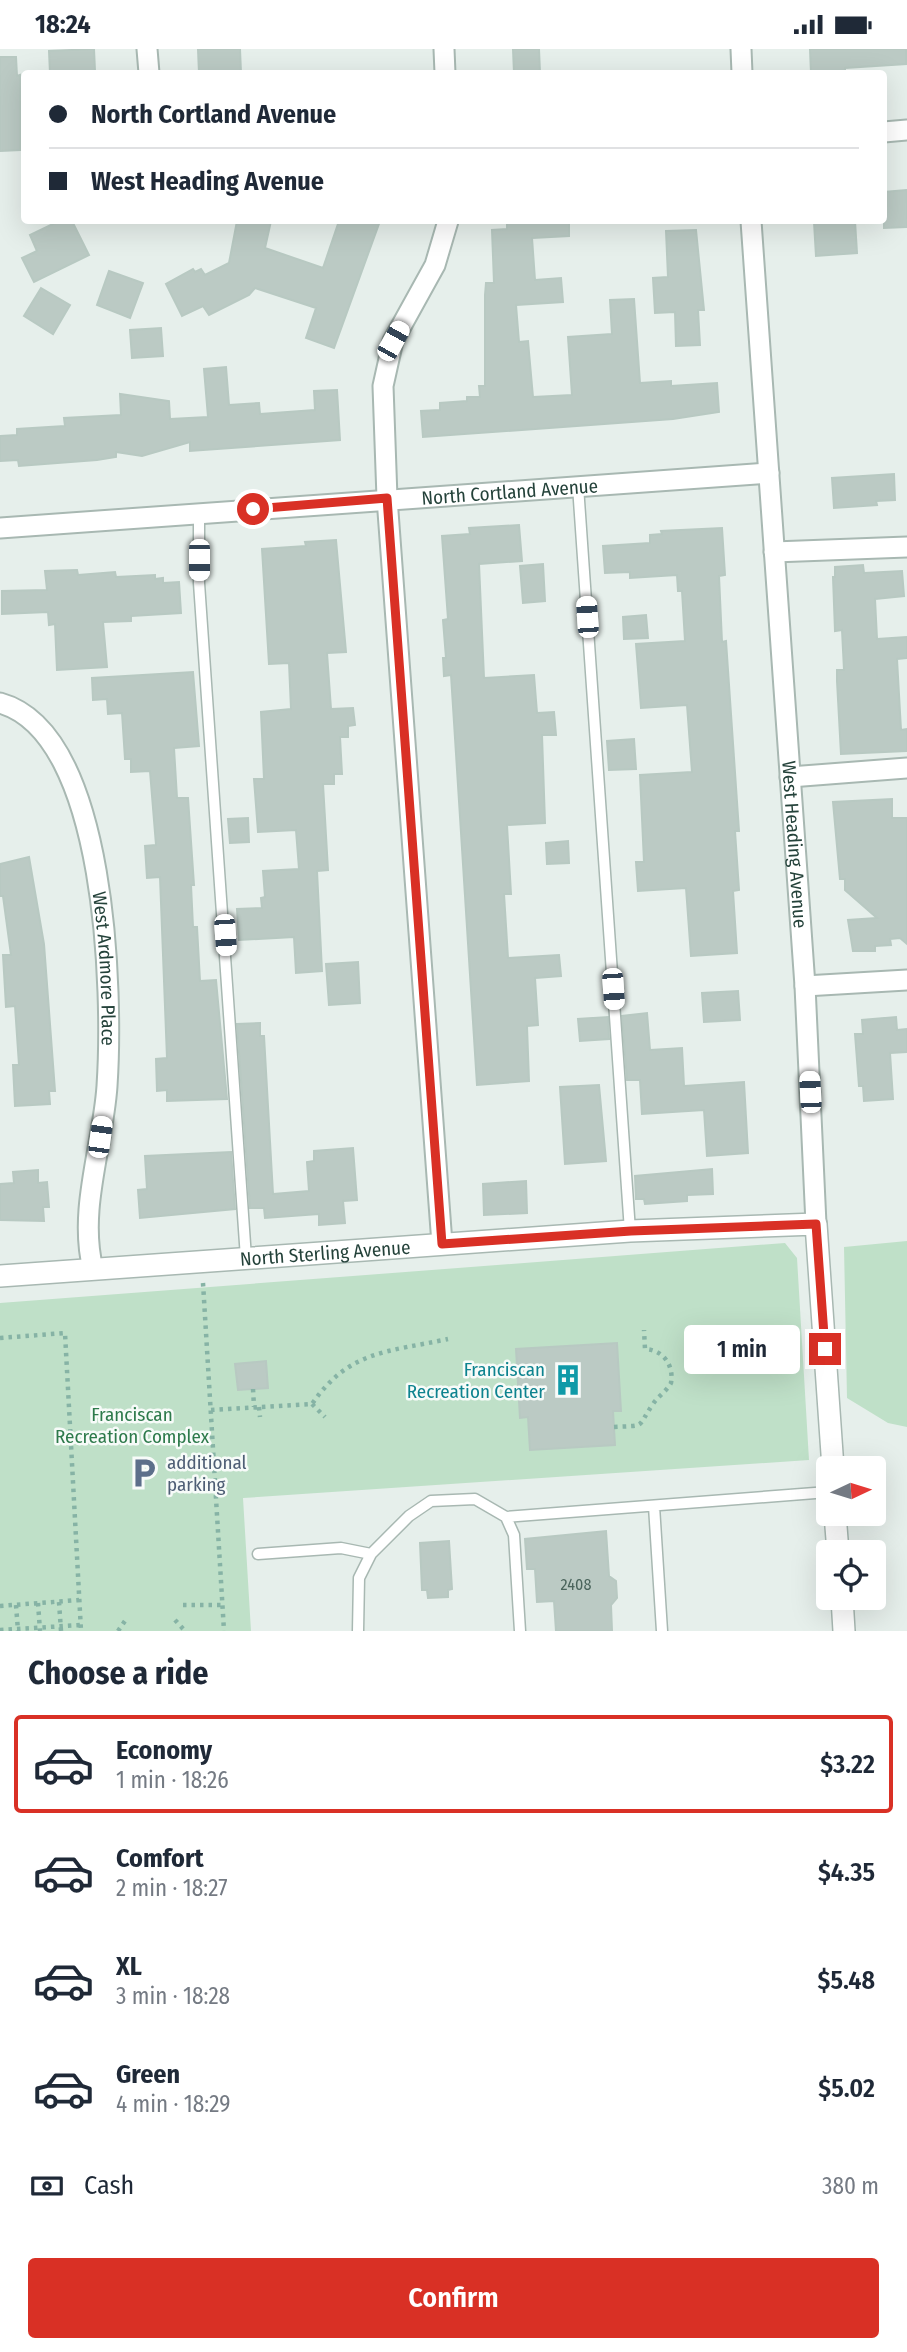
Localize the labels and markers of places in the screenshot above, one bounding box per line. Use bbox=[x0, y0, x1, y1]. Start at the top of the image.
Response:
place label: Franciscan Recreation Center bbox=[407, 1358, 545, 1403]
building icon: Franciscan Recreation Center bbox=[551, 1363, 585, 1397]
place label: additional parking bbox=[167, 1451, 247, 1496]
parking icon: additional parking bbox=[127, 1456, 161, 1490]

